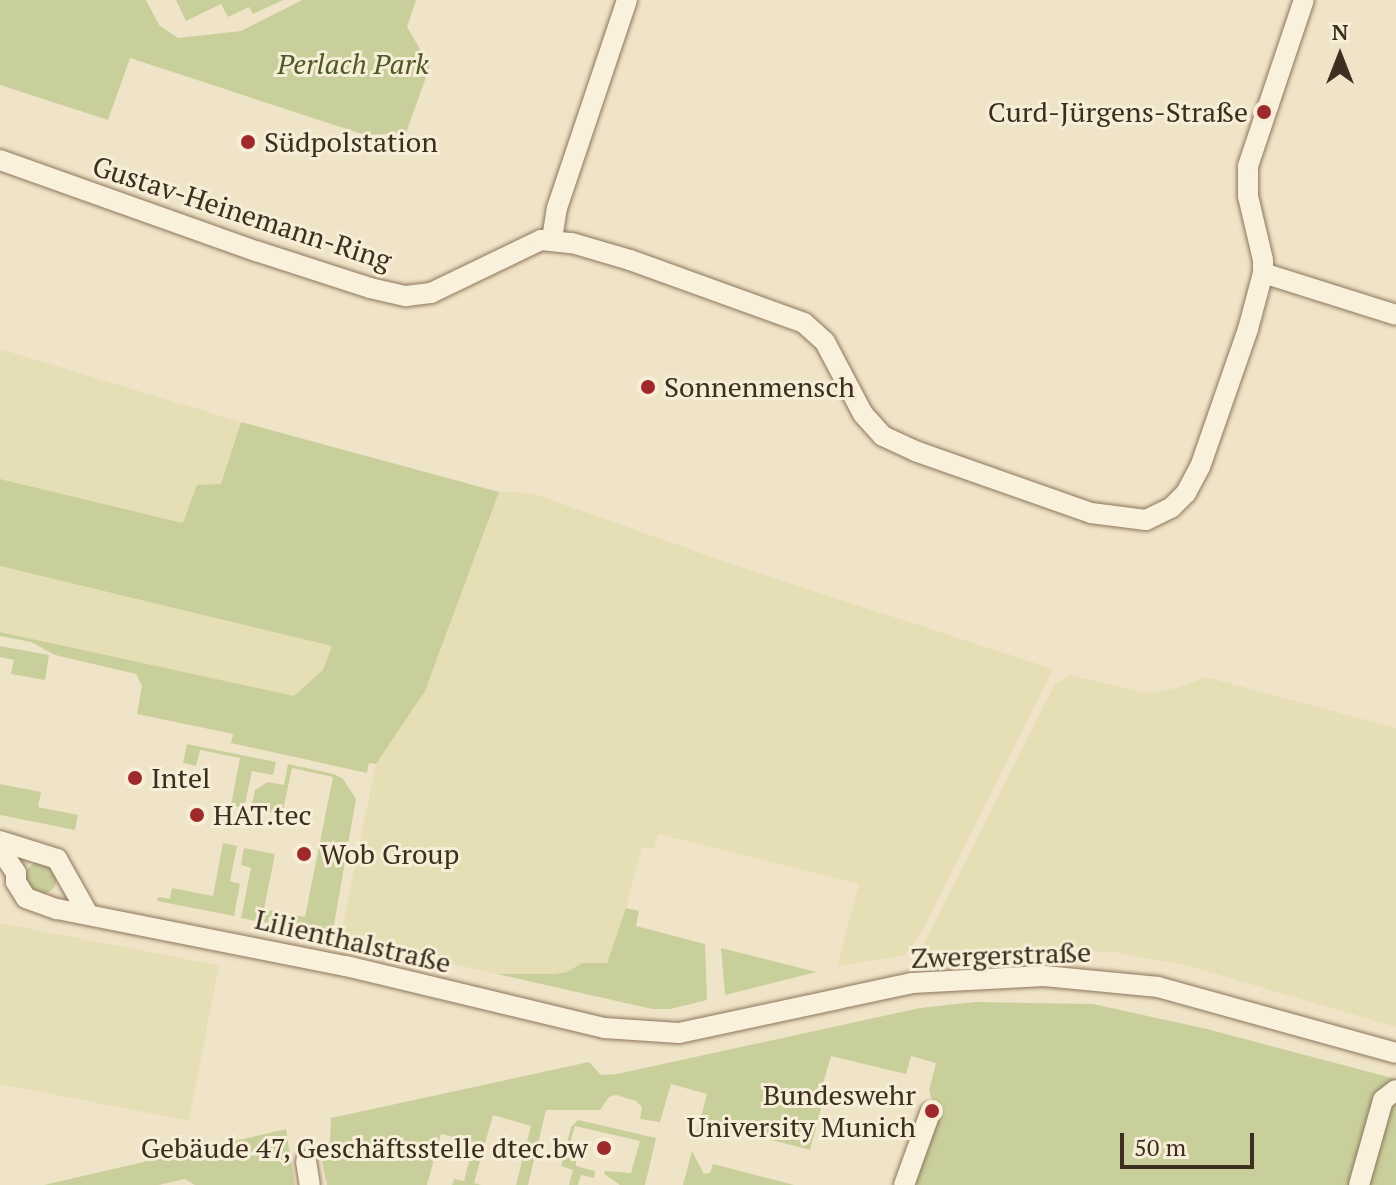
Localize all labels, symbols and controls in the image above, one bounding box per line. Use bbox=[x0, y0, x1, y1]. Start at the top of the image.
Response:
north arrow bbox=[1300, 16, 1380, 96]
text: N bbox=[1332, 17, 1348, 46]
park label: Perlach Park bbox=[277, 47, 429, 81]
place label: Curd-Jürgens-Straße bbox=[988, 95, 1248, 129]
marker: Curd-Jürgens-Straße bbox=[1255, 103, 1273, 121]
place label: Südpolstation bbox=[264, 125, 438, 159]
marker: Südpolstation bbox=[239, 133, 257, 151]
street label: Gustav-Heinemann-Ring bbox=[88, 149, 396, 277]
place label: Sonnenmensch bbox=[664, 370, 855, 404]
marker: Sonnenmensch bbox=[639, 378, 657, 396]
place label: Intel bbox=[151, 761, 210, 795]
marker: Intel bbox=[126, 769, 144, 787]
place label: HAT.tec bbox=[213, 798, 312, 832]
marker: HAT.tec bbox=[188, 806, 206, 824]
place label: Wob Group bbox=[320, 837, 459, 871]
marker: Wob Group bbox=[295, 845, 313, 863]
street label: Lilienthalstraße bbox=[252, 902, 454, 980]
street label: Zwergerstraße bbox=[910, 935, 1092, 975]
place label: Bundeswehr University Munich bbox=[687, 1078, 916, 1144]
marker: Bundeswehr University Munich bbox=[923, 1102, 941, 1120]
scale bar bbox=[1124, 1117, 1258, 1167]
place label: Gebäude 47, Geschäftsstelle dtec.bw bbox=[140, 1131, 588, 1165]
text: 50 m bbox=[1134, 1131, 1186, 1163]
marker: Gebäude 47, Geschäftsstelle dtec.bw bbox=[595, 1139, 613, 1157]

